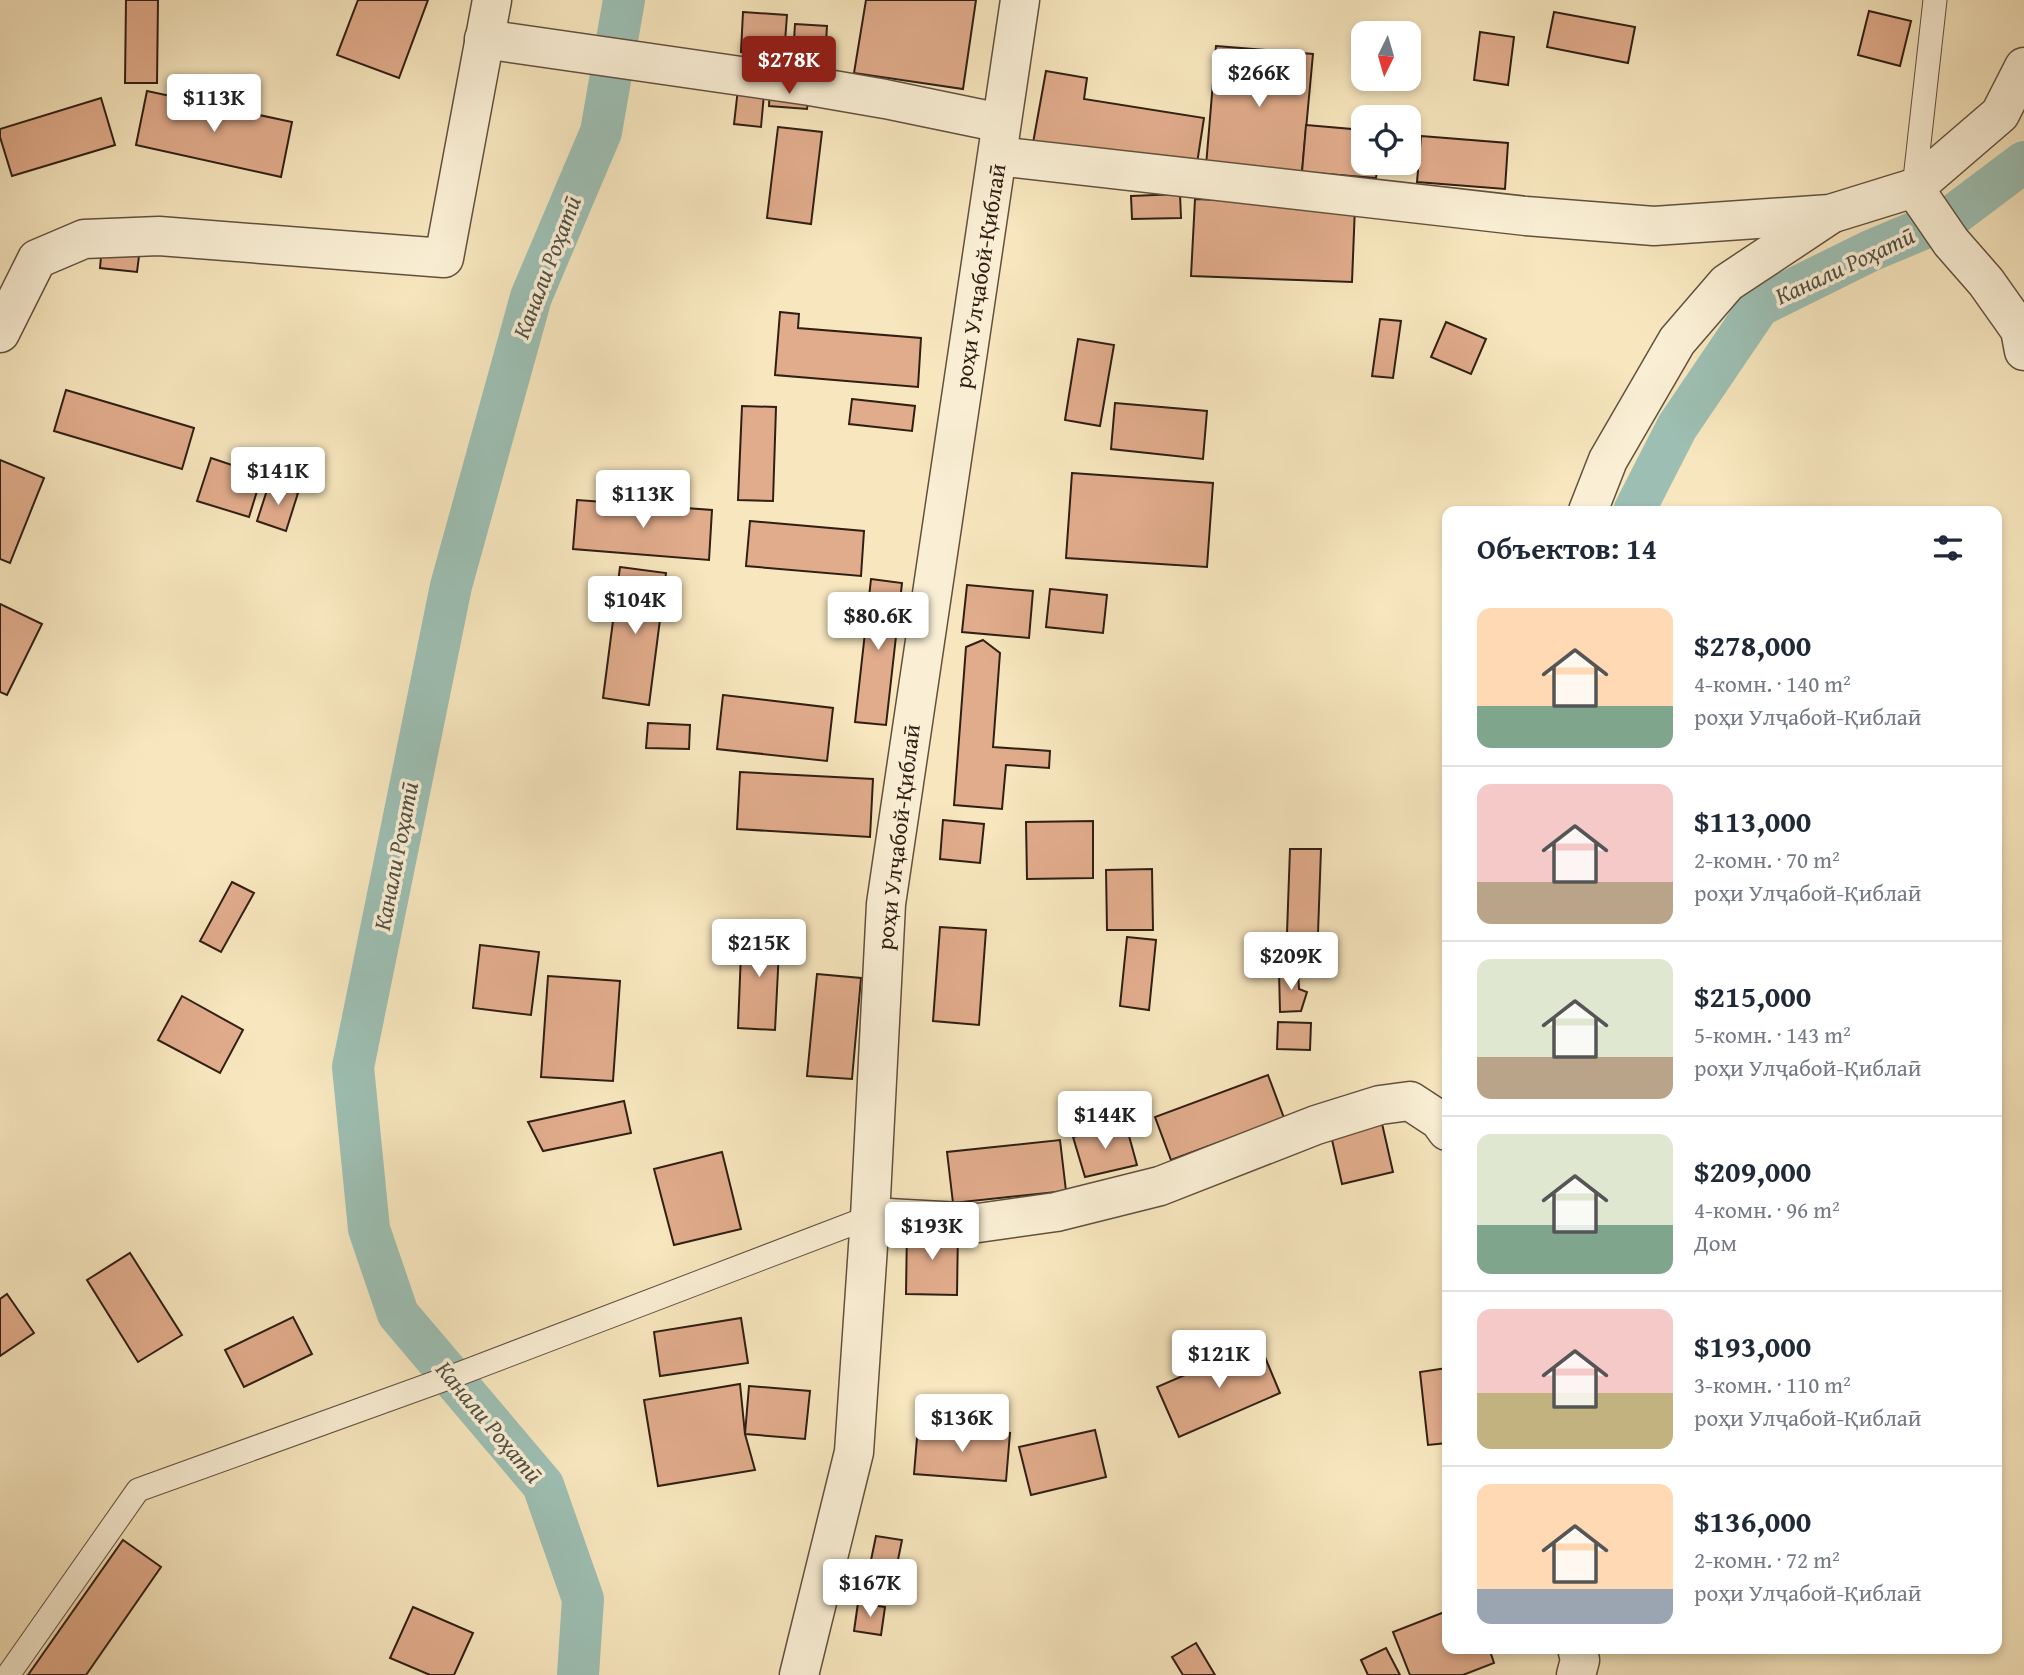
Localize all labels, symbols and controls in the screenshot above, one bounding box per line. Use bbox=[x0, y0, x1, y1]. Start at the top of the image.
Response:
north arrow bbox=[1351, 21, 1421, 91]
map controls bbox=[1351, 21, 1421, 175]
pin: $278K bbox=[740, 36, 838, 96]
text: $278K bbox=[758, 42, 820, 75]
pin: $266K bbox=[1210, 50, 1308, 109]
text: $266K bbox=[1228, 55, 1290, 88]
pin: $113K bbox=[165, 74, 263, 134]
text: $113K bbox=[183, 80, 245, 113]
button: locate bbox=[1351, 105, 1421, 175]
street label: роҳи Улҷабой-Қиблаӣ bbox=[945, 161, 1014, 391]
water label: Канали Роҳатӣ bbox=[503, 190, 590, 343]
water label: Канали Роҳатӣ bbox=[1769, 218, 1920, 313]
pin: $141K bbox=[229, 448, 327, 507]
text: $141K bbox=[247, 453, 309, 486]
pin: $113K bbox=[594, 470, 692, 530]
text: $113K bbox=[612, 476, 674, 509]
text: Объектов: 14 bbox=[1477, 526, 1657, 570]
icon: filters bbox=[1929, 529, 1967, 567]
pin: $104K bbox=[586, 576, 684, 636]
text: $104K bbox=[604, 582, 666, 615]
pin: $80.6K bbox=[821, 592, 935, 652]
text: $80.6K bbox=[844, 598, 912, 631]
text: $278,000 bbox=[1694, 623, 1811, 667]
icon: home bbox=[1533, 636, 1617, 720]
text: 4-комн. · 140 m² bbox=[1694, 667, 1851, 700]
text: роҳи Улҷабой-Қиблаӣ bbox=[1694, 700, 1921, 733]
street label: роҳи Улҷабой-Қиблаӣ bbox=[867, 722, 928, 952]
water label: Канали Роҳатӣ bbox=[364, 779, 427, 933]
text: $113,000 bbox=[1694, 799, 1811, 843]
icon: home bbox=[1533, 812, 1617, 896]
text: 2-комн. · 70 m² bbox=[1694, 843, 1840, 876]
text: роҳи Улҷабой-Қиблаӣ bbox=[1694, 876, 1921, 909]
pin: $215K bbox=[710, 920, 808, 979]
text: $215K bbox=[728, 925, 790, 958]
pin: $209K bbox=[1242, 932, 1340, 992]
text: $209K bbox=[1260, 938, 1322, 971]
text: $215,000 bbox=[1694, 974, 1811, 1018]
icon: home bbox=[1533, 987, 1617, 1071]
text: 5-комн. · 143 m² bbox=[1694, 1018, 1851, 1051]
text: роҳи Улҷабой-Қиблаӣ bbox=[1694, 1051, 1921, 1084]
pin: $144K bbox=[1056, 1092, 1154, 1151]
text: $144K bbox=[1074, 1097, 1136, 1130]
text: $209,000 bbox=[1694, 1149, 1811, 1193]
icon: home bbox=[1533, 1162, 1617, 1246]
text: 4-комн. · 96 m² bbox=[1694, 1193, 1840, 1226]
pin: $193K bbox=[883, 1202, 981, 1262]
text: $193K bbox=[901, 1208, 963, 1241]
text: Дом bbox=[1694, 1226, 1737, 1259]
text: $193,000 bbox=[1694, 1324, 1811, 1368]
pin: $121K bbox=[1170, 1330, 1268, 1390]
text: $121K bbox=[1188, 1336, 1250, 1369]
icon: home bbox=[1533, 1337, 1617, 1421]
water label: Канали Роҳатӣ bbox=[428, 1353, 551, 1491]
text: 3-комн. · 110 m² bbox=[1694, 1368, 1851, 1401]
pin: $136K bbox=[913, 1394, 1011, 1454]
text: $136K bbox=[931, 1400, 993, 1433]
text: роҳи Улҷабой-Қиблаӣ bbox=[1694, 1401, 1921, 1434]
text: $136,000 bbox=[1694, 1499, 1811, 1543]
icon: home bbox=[1533, 1512, 1617, 1596]
text: 2-комн. · 72 m² bbox=[1694, 1543, 1840, 1576]
pin: $167K bbox=[821, 1560, 919, 1619]
text: $167K bbox=[839, 1565, 901, 1598]
text: роҳи Улҷабой-Қиблаӣ bbox=[1694, 1576, 1921, 1609]

